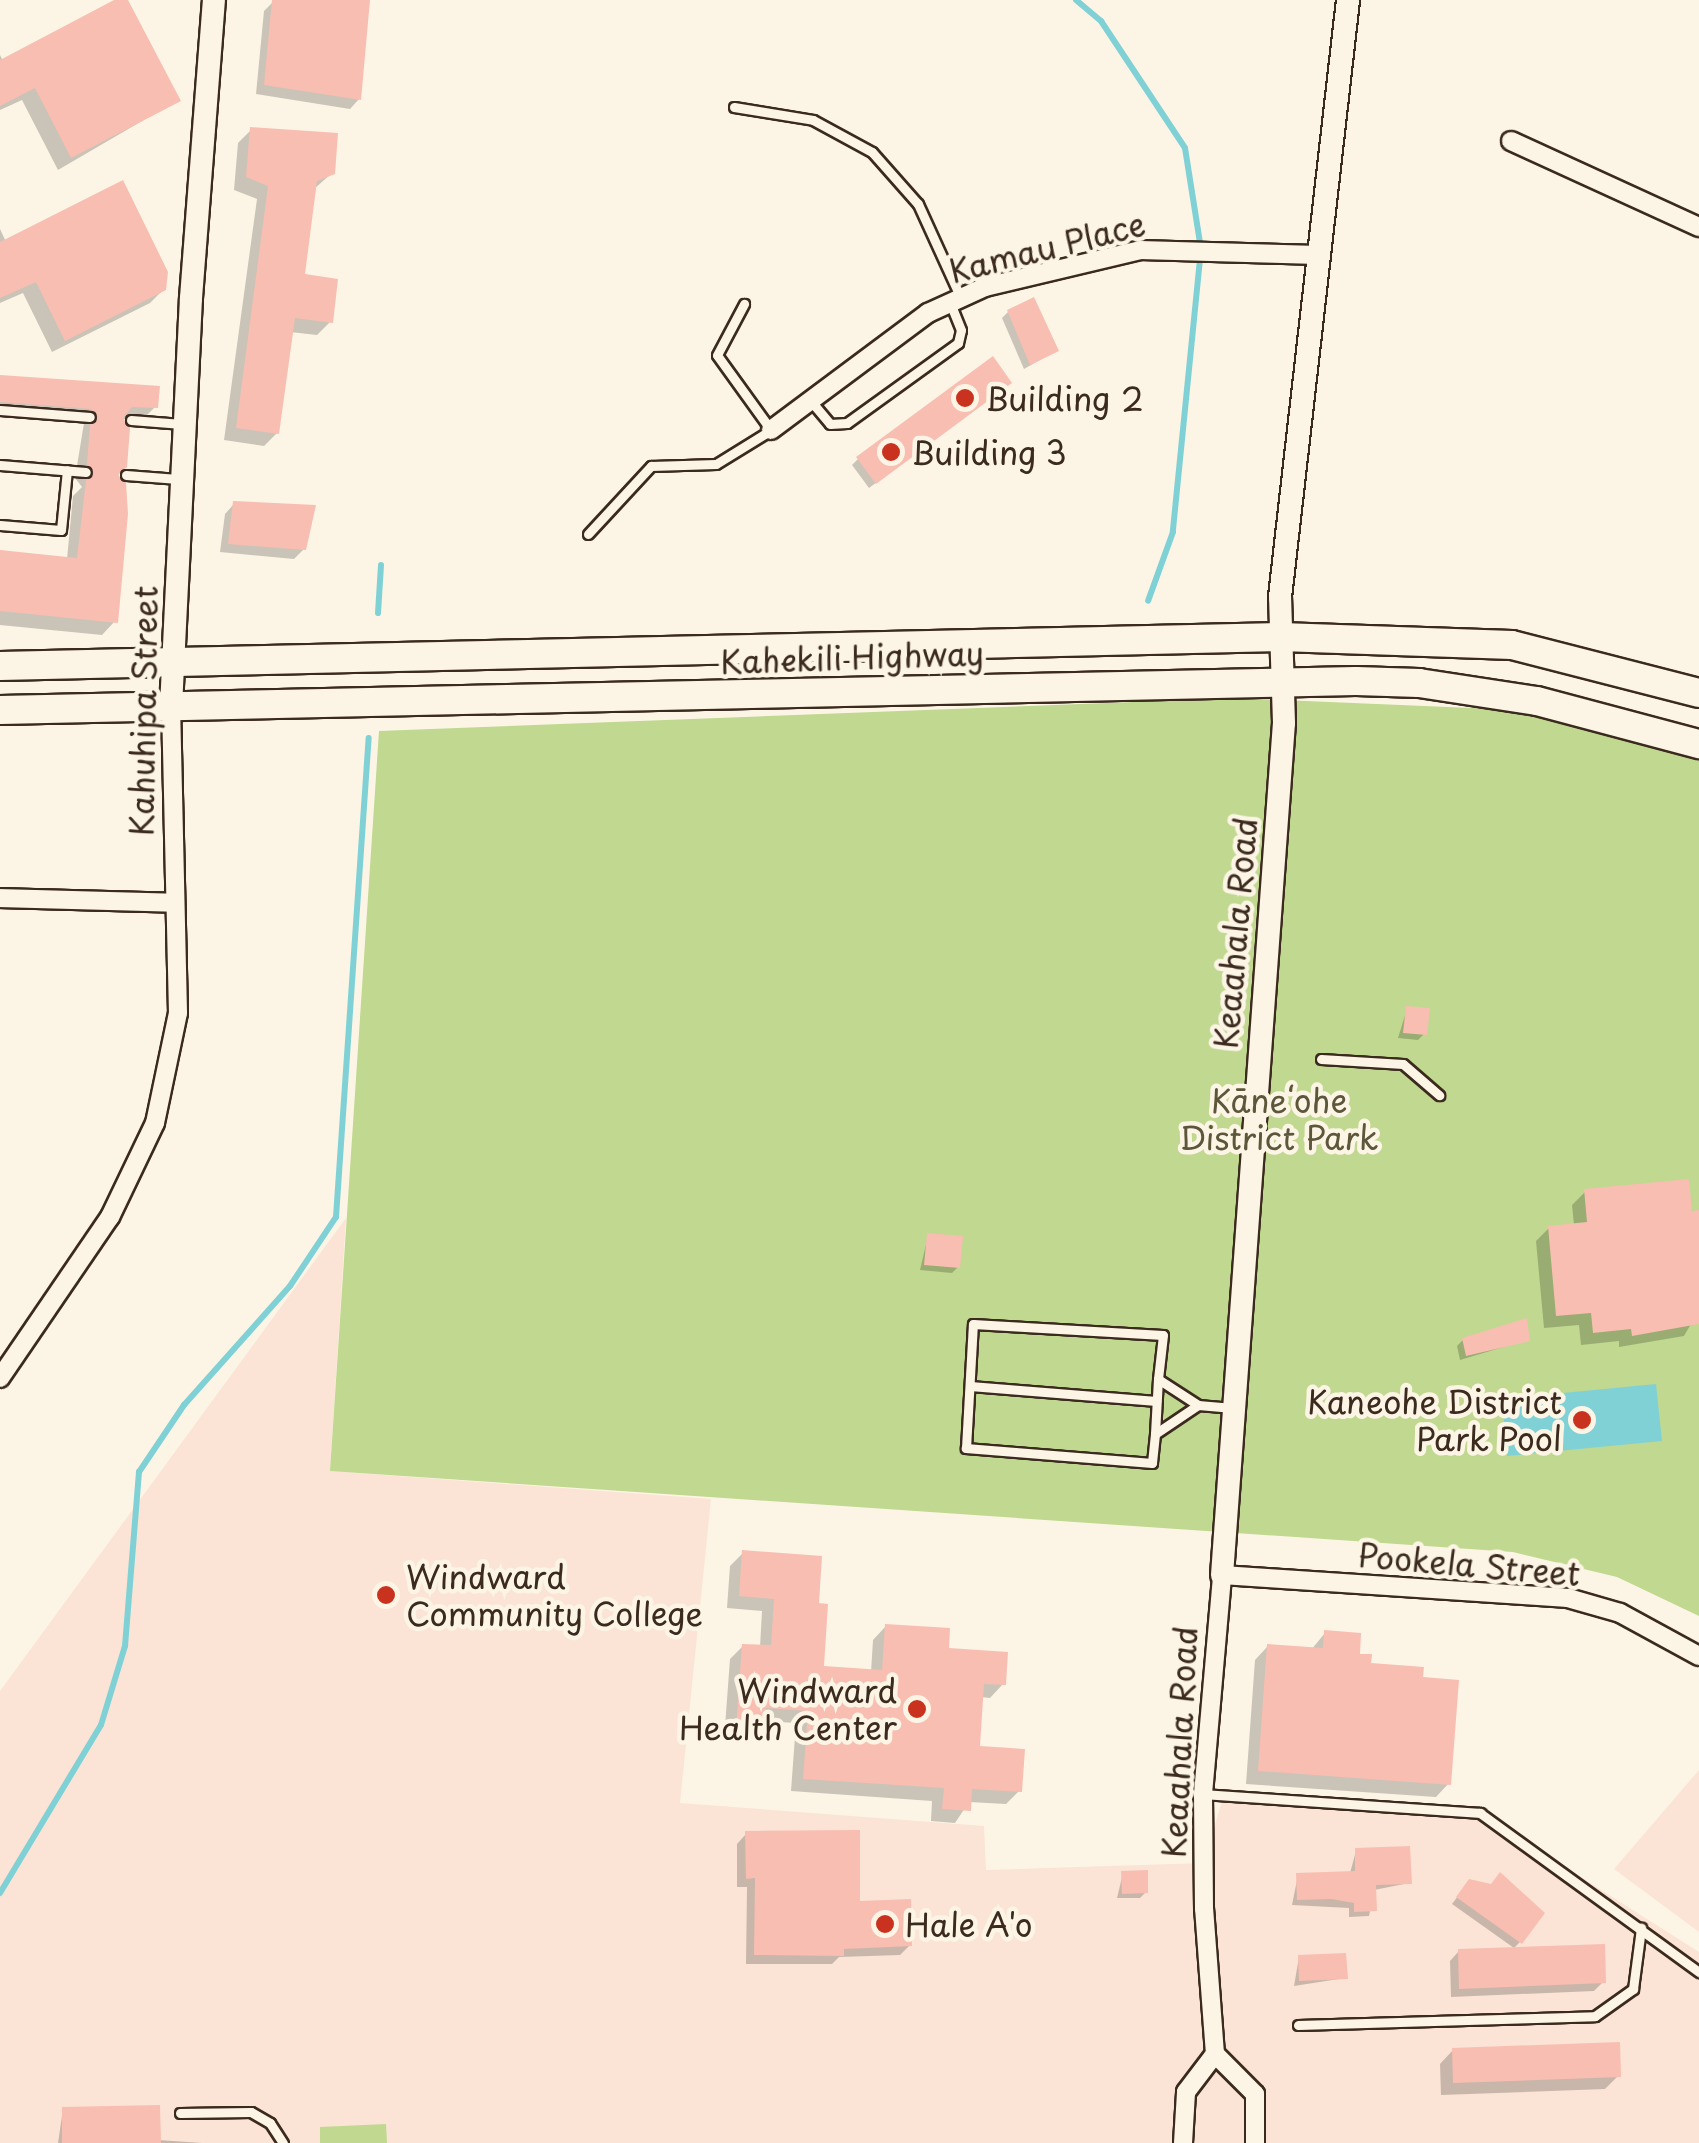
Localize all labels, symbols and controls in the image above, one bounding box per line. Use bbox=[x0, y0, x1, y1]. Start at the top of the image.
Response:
street label: Kamau Place bbox=[946, 204, 1148, 290]
place label: Building 2 bbox=[985, 379, 1143, 417]
marker: Building 2 bbox=[954, 387, 976, 409]
place label: Building 3 bbox=[911, 433, 1068, 471]
marker: Building 3 bbox=[880, 441, 902, 463]
street label: Kahuhipa Street bbox=[122, 585, 164, 837]
street label: Kahekili Highway bbox=[718, 633, 986, 681]
street label: Keaahala Road bbox=[1206, 815, 1264, 1051]
park label: Kāneʻohe District Park bbox=[1181, 1082, 1377, 1157]
place label: Kaneohe District Park Pool bbox=[1307, 1383, 1562, 1458]
marker: Kaneohe District Park Pool bbox=[1571, 1409, 1593, 1431]
street label: Pookela Street bbox=[1356, 1535, 1582, 1593]
place label: Windward Community College bbox=[406, 1558, 705, 1633]
marker: Windward Community College bbox=[375, 1584, 397, 1606]
street label: Keaahala Road bbox=[1154, 1625, 1204, 1859]
place label: Windward Health Center bbox=[677, 1672, 897, 1747]
marker: Windward Health Center bbox=[906, 1698, 928, 1720]
place label: Hale A'o bbox=[905, 1905, 1034, 1943]
marker: Hale A'o bbox=[874, 1913, 896, 1935]

